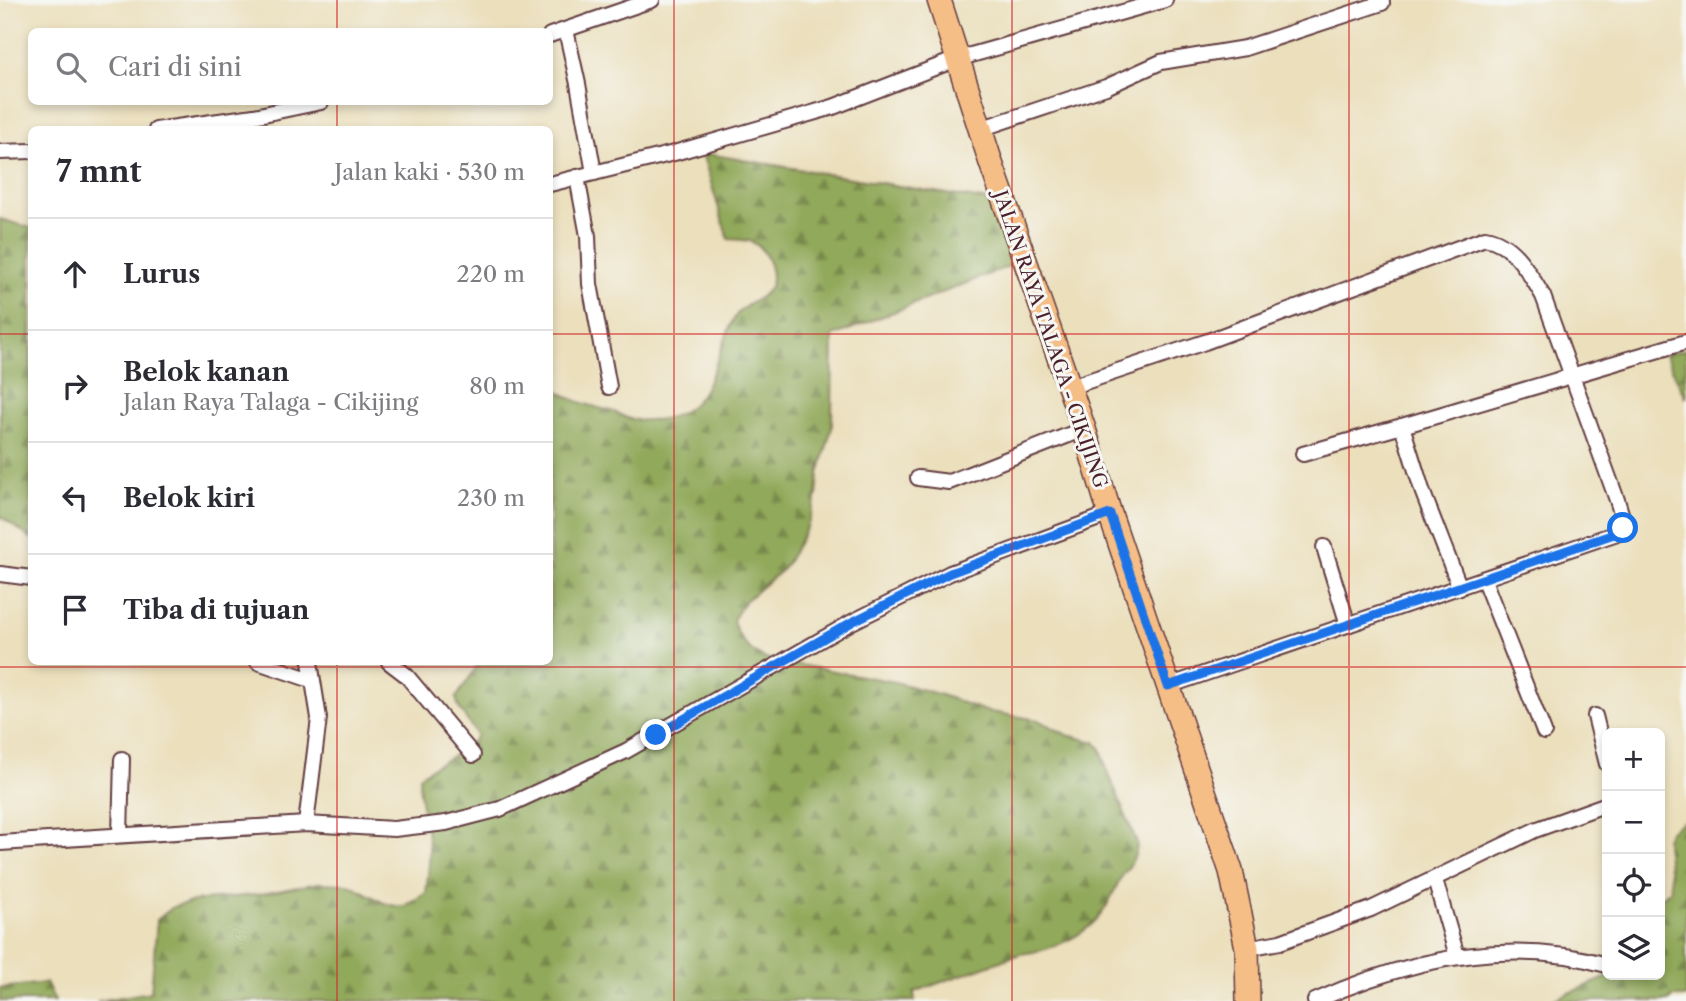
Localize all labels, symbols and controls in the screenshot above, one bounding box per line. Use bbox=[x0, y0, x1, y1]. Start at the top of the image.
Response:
search box bbox=[28, 28, 553, 105]
icon: search bbox=[52, 48, 90, 86]
text: Cari di sini bbox=[108, 51, 242, 83]
text: 7 mnt bbox=[56, 153, 142, 190]
text: Jalan kaki · 530 m bbox=[334, 158, 525, 186]
street label: JALAN RAYA TALAGA - CIKIJING bbox=[988, 184, 1112, 491]
icon: ahead bbox=[56, 255, 94, 293]
text: Lurus bbox=[123, 258, 200, 290]
text: 220 m bbox=[456, 260, 525, 288]
text: Belok kanan bbox=[123, 356, 289, 388]
icon: right bbox=[56, 367, 94, 405]
text: 80 m bbox=[469, 372, 525, 400]
text: Jalan Raya Talaga - Cikijing bbox=[123, 388, 418, 416]
icon: left bbox=[56, 479, 94, 517]
text: Belok kiri bbox=[123, 482, 255, 514]
text: 230 m bbox=[457, 484, 525, 512]
route start bbox=[1607, 512, 1638, 543]
icon: arrive bbox=[56, 591, 94, 629]
text: Tiba di tujuan bbox=[123, 594, 309, 626]
route end bbox=[640, 719, 671, 750]
map controls bbox=[1602, 728, 1665, 980]
button: + bbox=[1602, 728, 1665, 791]
button: − bbox=[1602, 791, 1665, 854]
button: locate bbox=[1602, 854, 1665, 917]
button: layers bbox=[1602, 917, 1665, 980]

